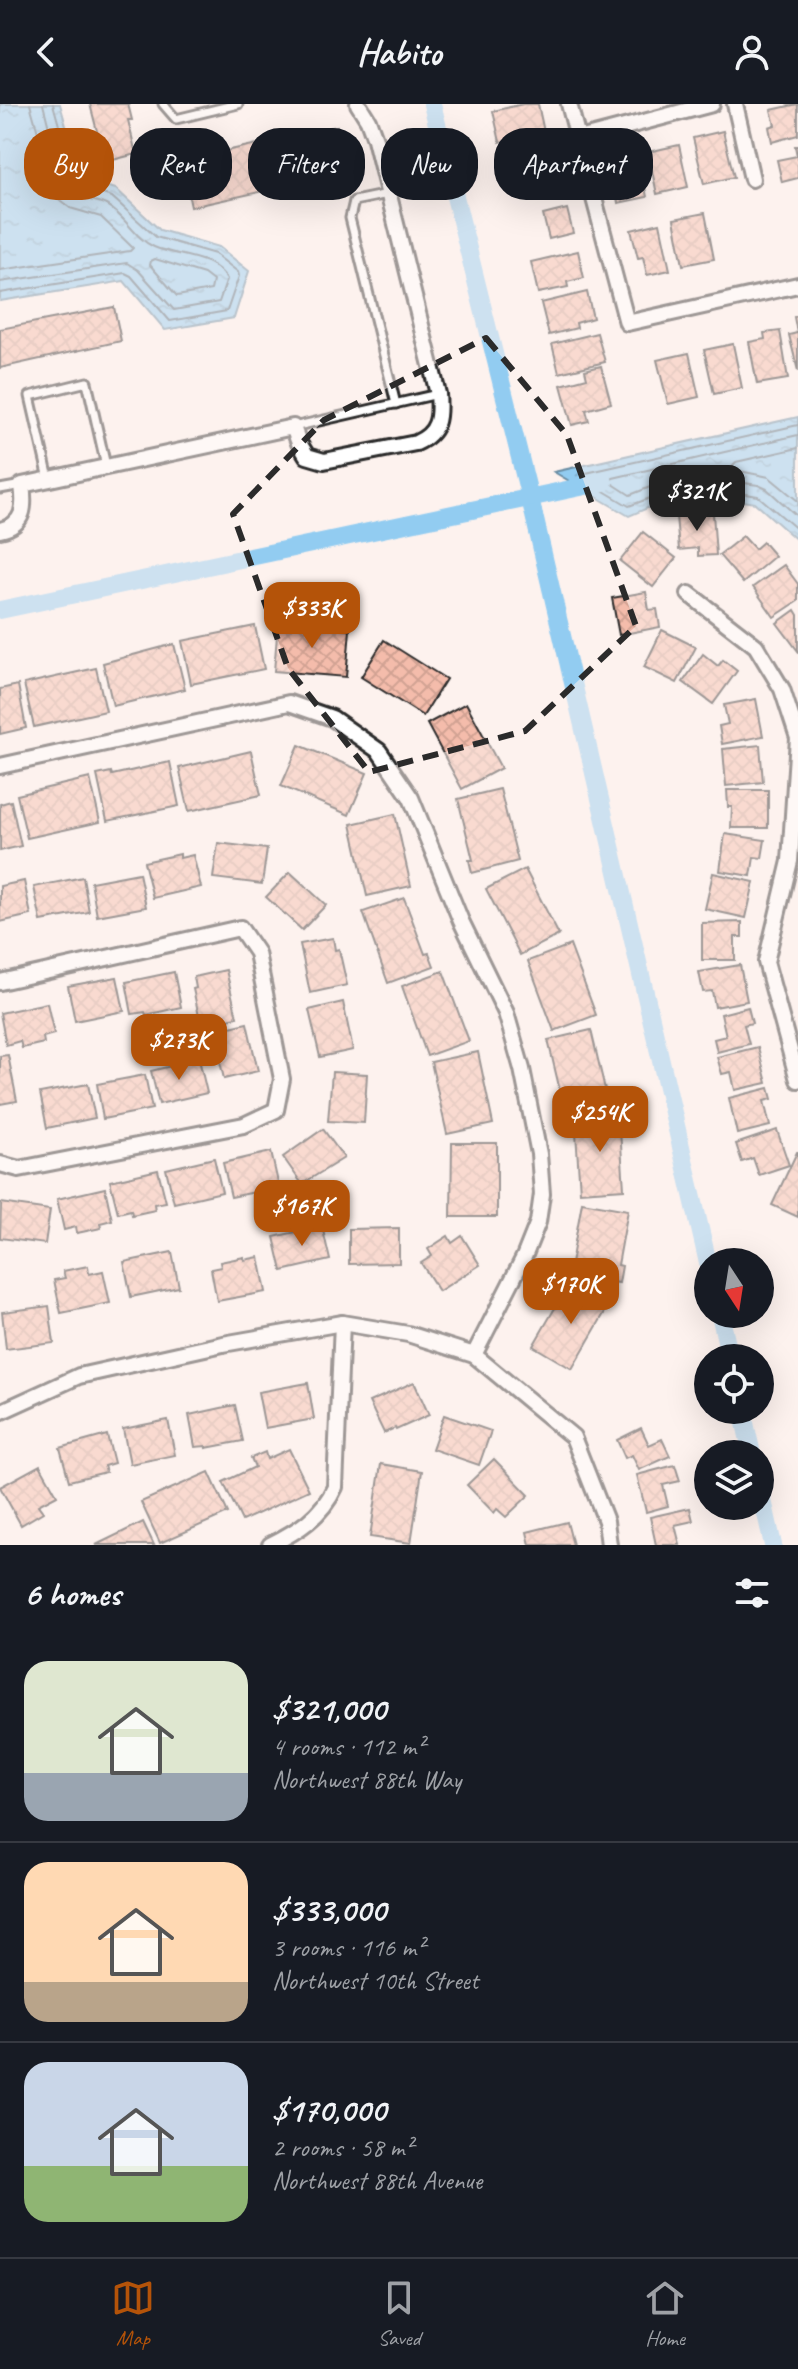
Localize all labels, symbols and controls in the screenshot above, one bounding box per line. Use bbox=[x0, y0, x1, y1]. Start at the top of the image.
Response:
text: Habito bbox=[357, 29, 441, 75]
icon: back bbox=[24, 30, 68, 74]
icon: person bbox=[730, 30, 774, 74]
chip: Buy bbox=[24, 128, 114, 200]
chip: Rent bbox=[130, 128, 232, 200]
chip: Filters bbox=[248, 128, 365, 200]
chip: New bbox=[381, 128, 478, 200]
chip: Apartment bbox=[494, 128, 653, 200]
pin: $321K bbox=[641, 465, 753, 533]
text: $321K bbox=[667, 474, 727, 507]
pin: $333K bbox=[256, 582, 368, 650]
text: $333K bbox=[282, 591, 342, 624]
pin: $273K bbox=[123, 1014, 235, 1082]
text: $273K bbox=[149, 1023, 209, 1056]
pin: $254K bbox=[544, 1086, 656, 1154]
text: $254K bbox=[570, 1095, 630, 1128]
pin: $167K bbox=[246, 1180, 358, 1248]
text: $167K bbox=[272, 1189, 332, 1222]
north arrow bbox=[694, 1248, 774, 1328]
map controls bbox=[694, 1248, 774, 1520]
pin: $170K bbox=[515, 1258, 627, 1326]
text: $170K bbox=[541, 1267, 601, 1300]
button: locate bbox=[694, 1344, 774, 1424]
button: layers bbox=[694, 1440, 774, 1520]
icon: filters bbox=[730, 1571, 774, 1615]
text: 6 homes bbox=[24, 1572, 121, 1615]
text: $321,000 bbox=[272, 1687, 386, 1730]
icon: home bbox=[88, 1693, 184, 1789]
text: 4 rooms · 112 m² bbox=[272, 1730, 424, 1763]
text: Northwest 88th Way bbox=[272, 1763, 461, 1796]
text: $333,000 bbox=[272, 1888, 386, 1931]
icon: home bbox=[88, 1894, 184, 1990]
text: 3 rooms · 116 m² bbox=[272, 1931, 424, 1964]
text: Northwest 10th Street bbox=[272, 1964, 478, 1997]
text: $170,000 bbox=[272, 2088, 386, 2131]
icon: home bbox=[88, 2094, 184, 2190]
text: 2 rooms · 58 m² bbox=[272, 2131, 413, 2164]
text: Northwest 88th Avenue bbox=[272, 2164, 482, 2197]
tab: Map bbox=[111, 2276, 155, 2352]
tab: Saved bbox=[377, 2276, 421, 2352]
tab: Home bbox=[643, 2276, 687, 2352]

